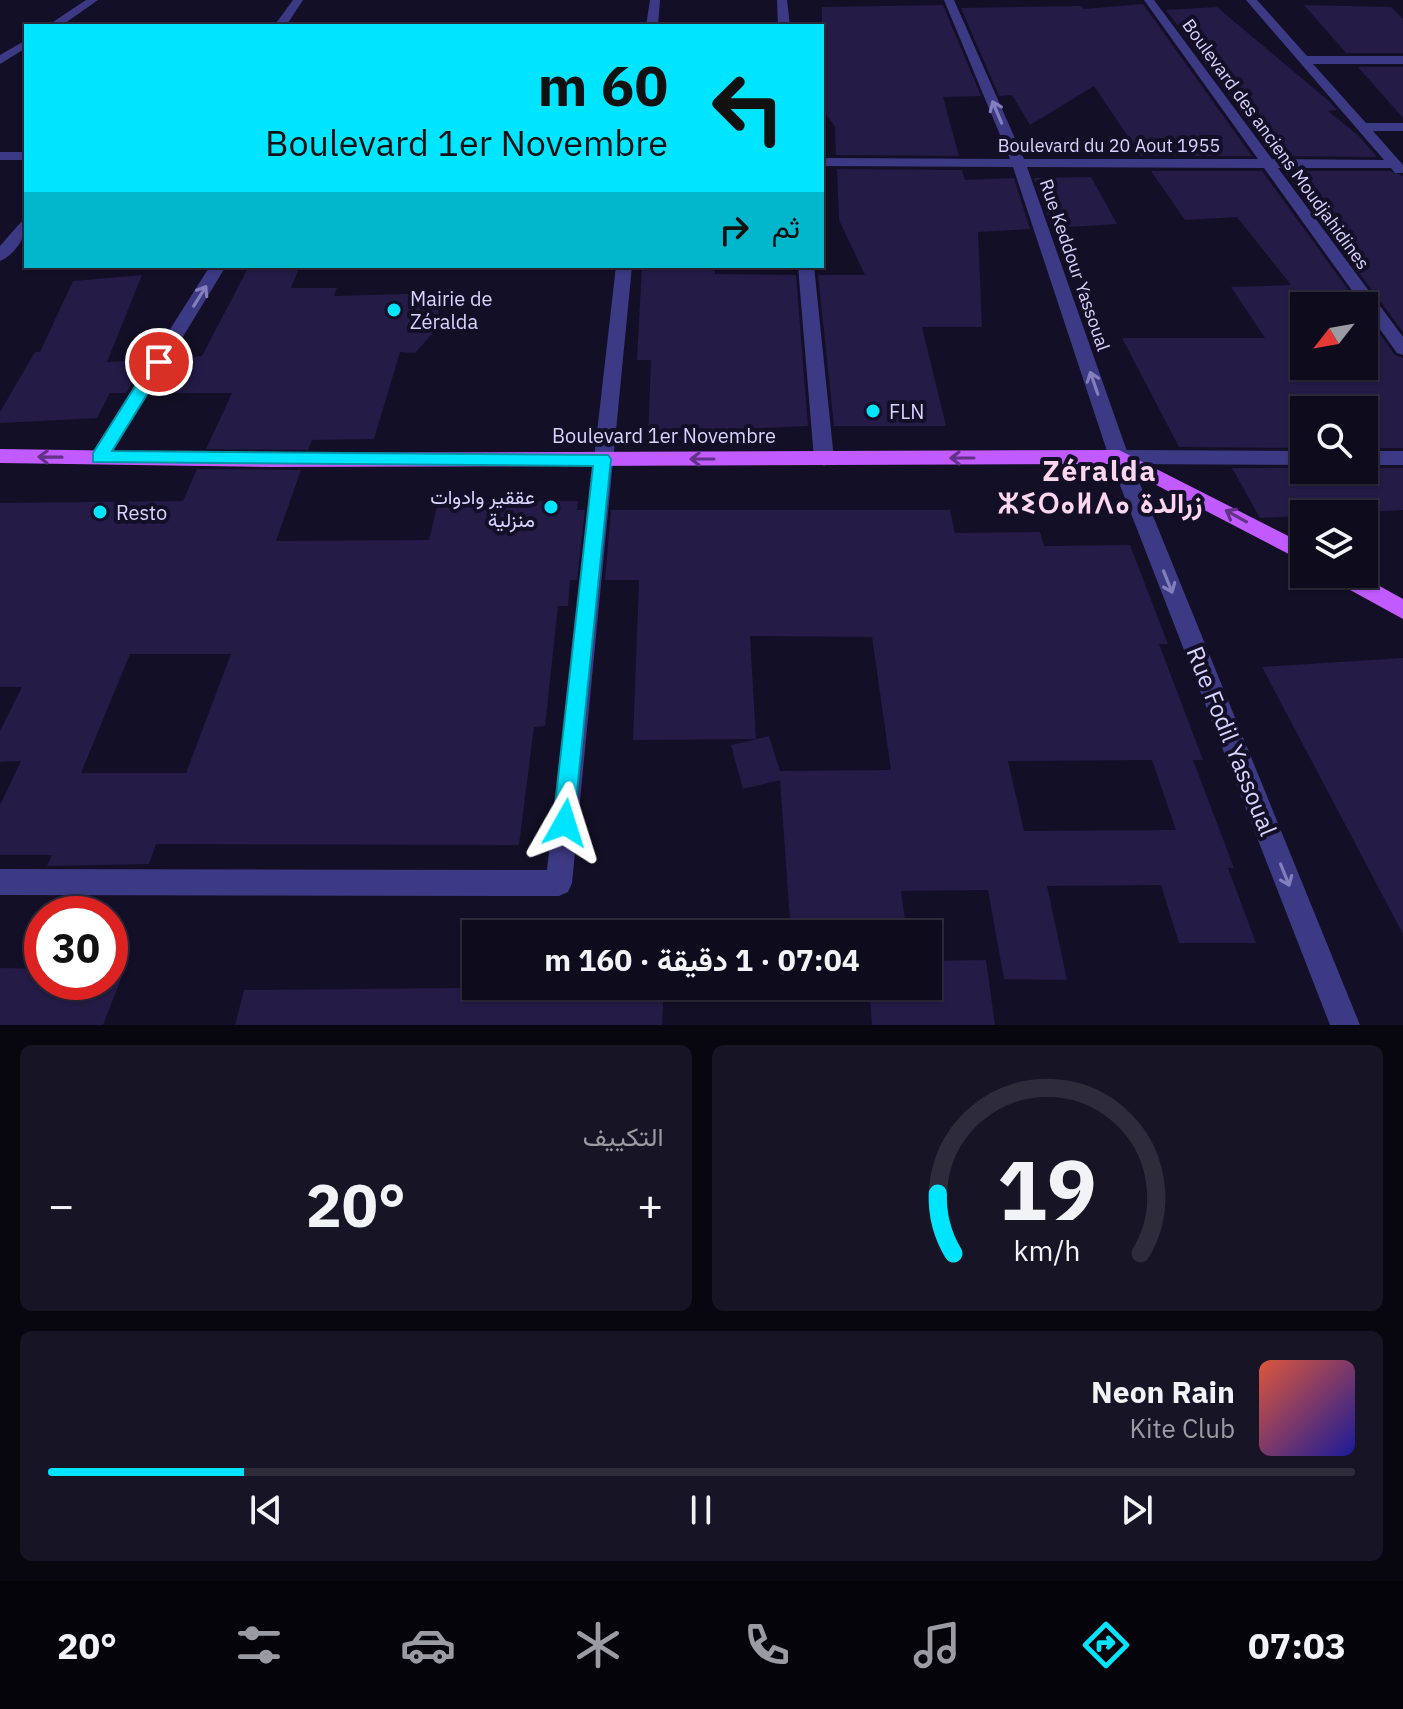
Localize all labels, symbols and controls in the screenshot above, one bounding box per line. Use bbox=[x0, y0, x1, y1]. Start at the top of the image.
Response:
street label: Boulevard des anciens Moudjahidines bbox=[1177, 14, 1375, 274]
text: 60 m bbox=[538, 49, 668, 121]
icon: left bbox=[696, 56, 800, 160]
one-way arrow bbox=[989, 100, 1004, 125]
text: Boulevard 1er Novembre bbox=[265, 119, 668, 166]
street label: Boulevard du 20 Aout 1955 bbox=[998, 134, 1220, 157]
street label: Rue Keddour Yassoual bbox=[1035, 176, 1115, 354]
text: ثم bbox=[772, 207, 800, 246]
icon: right bbox=[712, 208, 756, 252]
one-way arrow bbox=[192, 285, 208, 308]
place label: Mairie de Zéralda bbox=[410, 285, 493, 335]
north arrow bbox=[1290, 292, 1378, 380]
map controls bbox=[1290, 292, 1378, 588]
marker: Mairie de Zéralda bbox=[385, 301, 403, 319]
pin bbox=[125, 328, 193, 396]
icon: arrive bbox=[137, 340, 181, 384]
one-way arrow bbox=[1085, 371, 1100, 396]
button: search bbox=[1290, 396, 1378, 484]
place label: FLN bbox=[889, 398, 924, 425]
marker: FLN bbox=[864, 402, 882, 420]
street label: Boulevard 1er Novembre bbox=[552, 422, 776, 449]
one-way arrow bbox=[37, 449, 64, 464]
one-way arrow bbox=[949, 450, 976, 466]
one-way arrow bbox=[689, 451, 716, 467]
district label: Zéralda ⵣⵉⵔⴰⵍⴷⴰ زرالدة bbox=[998, 452, 1202, 521]
place label: عققير وادوات منزلية bbox=[430, 483, 535, 533]
marker: عققير وادوات منزلية bbox=[542, 498, 560, 516]
place label: Resto bbox=[116, 499, 167, 526]
button: layers bbox=[1290, 500, 1378, 588]
marker: Resto bbox=[91, 503, 109, 521]
one-way arrow bbox=[1225, 508, 1248, 524]
one-way arrow bbox=[1162, 569, 1177, 594]
street label: Rue Fodil Yassoual bbox=[1179, 641, 1285, 841]
position arrow bbox=[523, 781, 607, 865]
one-way arrow bbox=[1279, 862, 1293, 887]
speed limit sign: 30 bbox=[24, 896, 128, 1000]
text: 07:04 · 1 دقيقة · 160 m bbox=[544, 940, 860, 979]
text: التكييف bbox=[583, 1119, 664, 1153]
text: 19 bbox=[997, 1135, 1097, 1243]
text: 20° bbox=[306, 1165, 406, 1244]
text: − bbox=[48, 1176, 74, 1233]
text: + bbox=[637, 1176, 663, 1233]
text: km/h bbox=[1014, 1232, 1081, 1269]
text: Neon Rain bbox=[1091, 1372, 1235, 1411]
text: Kite Club bbox=[1130, 1411, 1235, 1445]
icon: previous bbox=[244, 1488, 288, 1532]
icon: pause bbox=[679, 1488, 723, 1532]
icon: next bbox=[1115, 1488, 1159, 1532]
icon: filters bbox=[231, 1617, 287, 1673]
icon: car bbox=[400, 1617, 456, 1673]
icon: climate bbox=[570, 1617, 626, 1673]
icon: phone bbox=[739, 1617, 795, 1673]
icon: music bbox=[909, 1617, 965, 1673]
icon: directions bbox=[1078, 1617, 1134, 1673]
text: 20° bbox=[57, 1622, 117, 1669]
text: 07:03 bbox=[1248, 1622, 1346, 1669]

